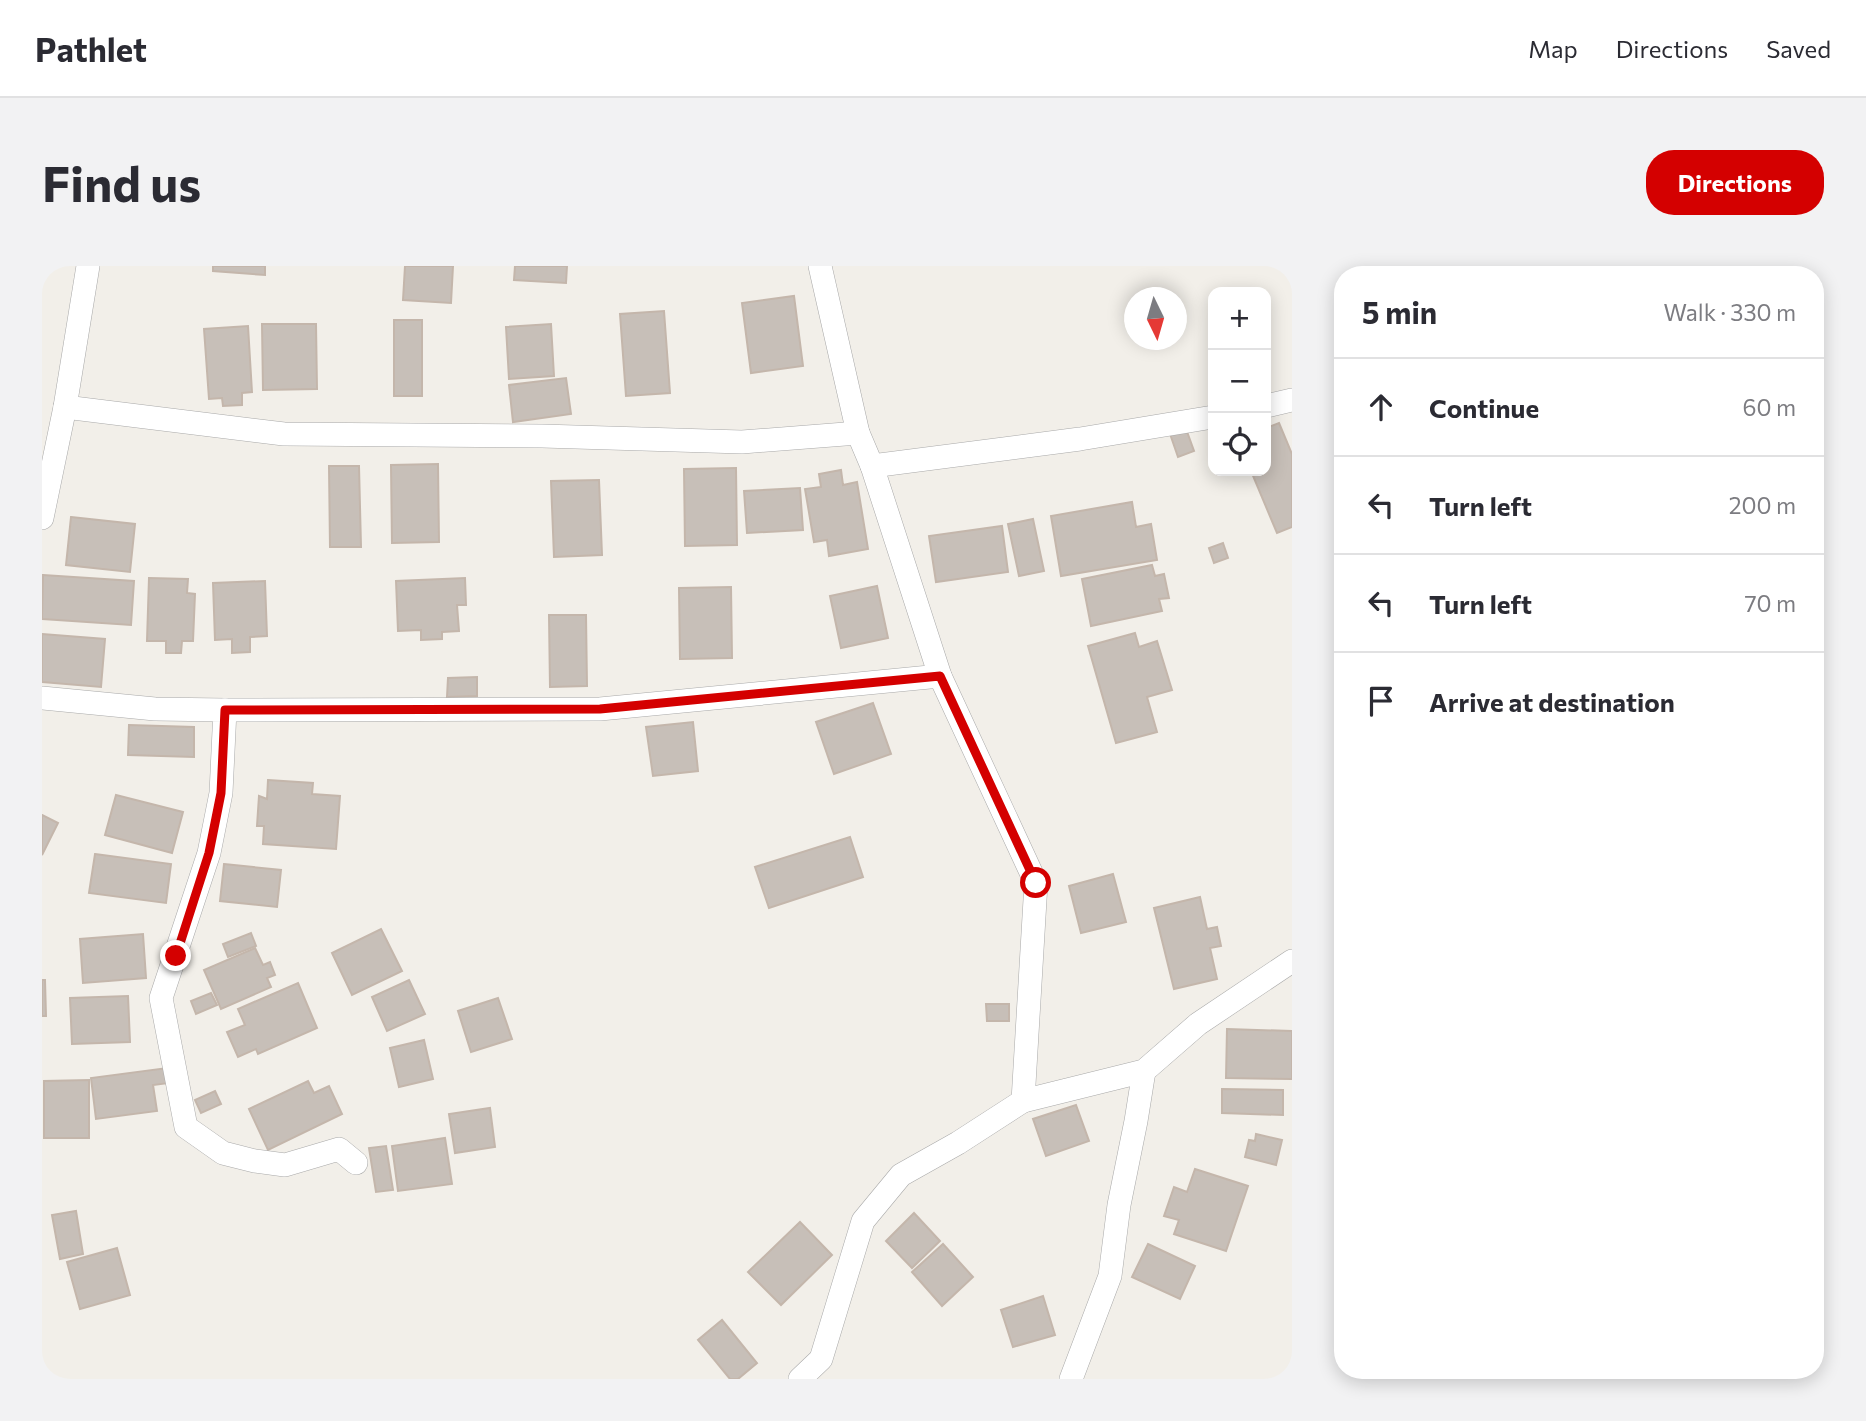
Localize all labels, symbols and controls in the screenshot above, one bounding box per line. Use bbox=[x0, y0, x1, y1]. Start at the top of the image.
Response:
text: Pathlet bbox=[35, 28, 147, 69]
text: Map bbox=[1528, 34, 1578, 63]
text: Directions bbox=[1616, 34, 1728, 63]
text: Saved bbox=[1766, 34, 1831, 63]
button: Directions bbox=[1646, 150, 1824, 215]
text: Find us bbox=[42, 152, 201, 212]
north arrow bbox=[1124, 287, 1187, 350]
map controls bbox=[1208, 287, 1271, 476]
button: + bbox=[1208, 287, 1271, 350]
text: 5 min bbox=[1362, 293, 1437, 330]
text: Walk · 330 m bbox=[1664, 298, 1796, 326]
button: − bbox=[1208, 350, 1271, 413]
icon: ahead bbox=[1362, 388, 1400, 426]
text: Continue bbox=[1429, 392, 1539, 423]
text: 60 m bbox=[1743, 393, 1796, 421]
button: locate bbox=[1208, 413, 1271, 476]
icon: left bbox=[1362, 486, 1400, 524]
text: Turn left bbox=[1429, 490, 1532, 521]
text: 200 m bbox=[1729, 491, 1796, 519]
icon: left bbox=[1362, 584, 1400, 622]
text: Turn left bbox=[1429, 588, 1532, 619]
text: 70 m bbox=[1744, 589, 1796, 617]
icon: arrive bbox=[1362, 682, 1400, 720]
text: Arrive at destination bbox=[1429, 686, 1675, 717]
route start bbox=[1020, 867, 1051, 898]
route end bbox=[160, 940, 191, 971]

